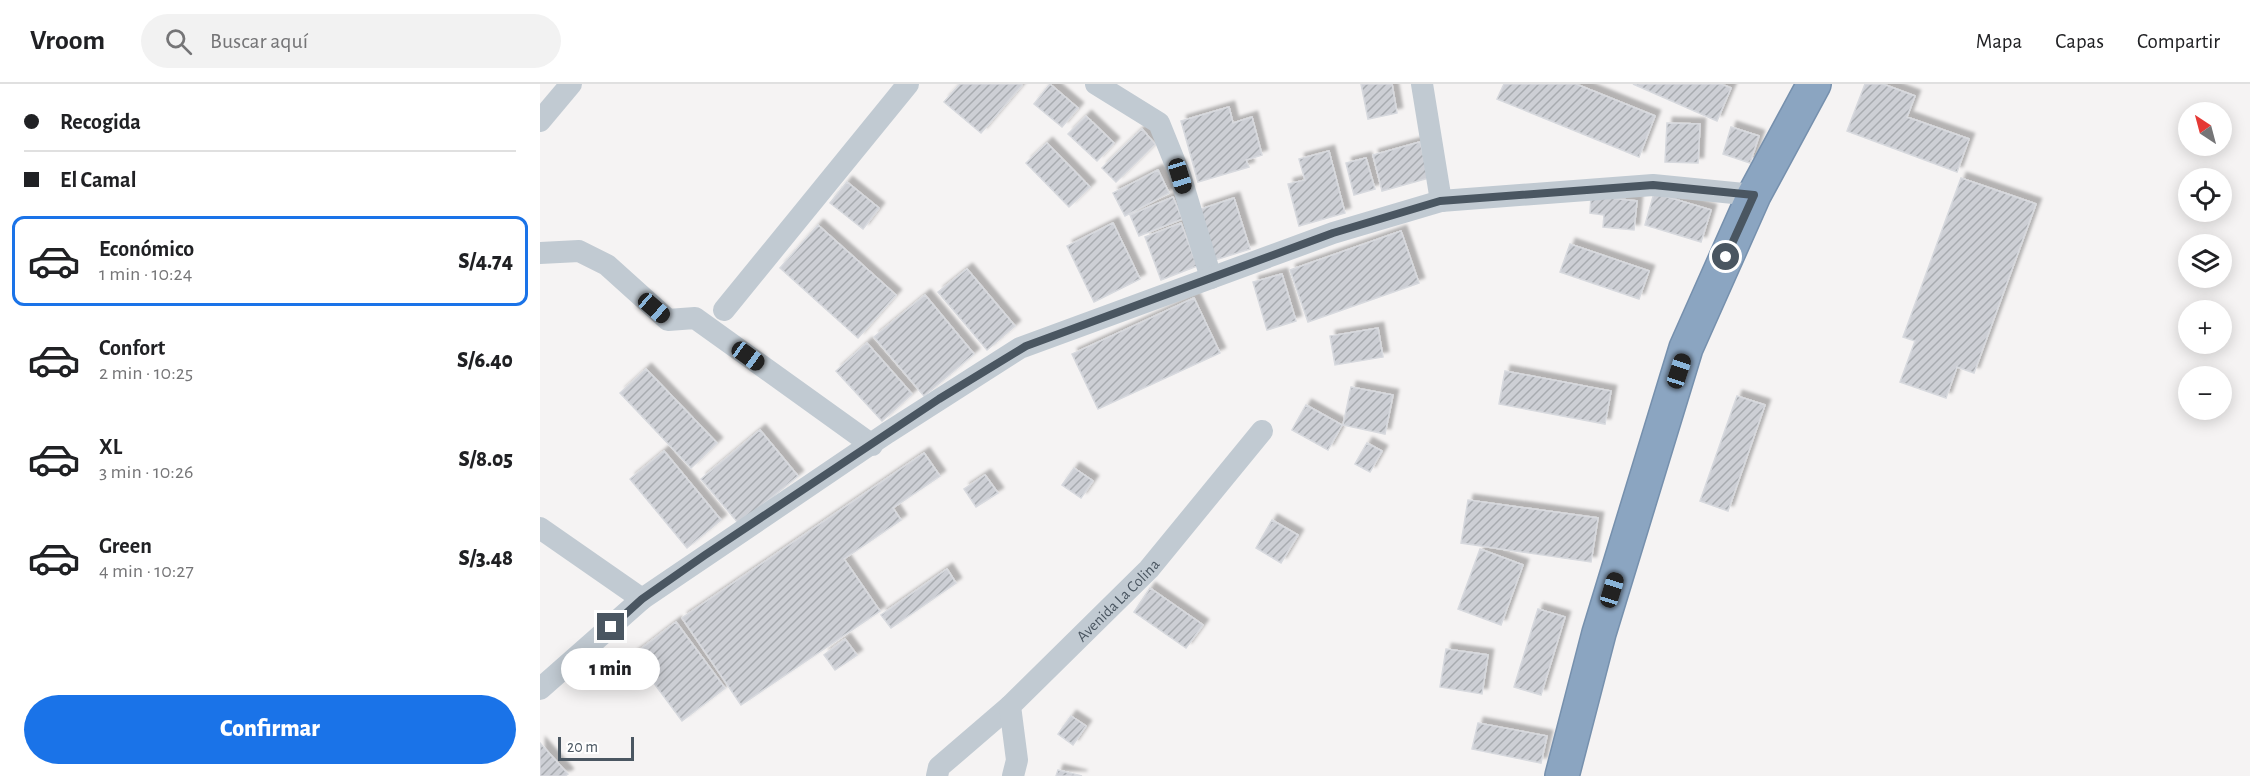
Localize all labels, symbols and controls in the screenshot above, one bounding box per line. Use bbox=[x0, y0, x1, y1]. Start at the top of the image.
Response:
search box bbox=[141, 14, 561, 68]
icon: search bbox=[162, 25, 195, 58]
text: Vroom bbox=[30, 27, 105, 55]
text: Buscar aquí bbox=[210, 30, 308, 52]
text: Mapa bbox=[1976, 31, 2022, 52]
text: Capas bbox=[2055, 31, 2104, 52]
text: Compartir bbox=[2137, 31, 2220, 52]
north arrow bbox=[2178, 102, 2232, 156]
map controls bbox=[2178, 102, 2232, 420]
text: Recogida bbox=[60, 111, 141, 133]
car bbox=[1166, 156, 1194, 196]
button: locate bbox=[2178, 168, 2232, 222]
text: El Camal bbox=[60, 169, 136, 191]
icon: car bbox=[27, 234, 81, 288]
button: layers bbox=[2178, 234, 2232, 288]
text: Económico bbox=[99, 238, 194, 260]
route start bbox=[1712, 243, 1739, 270]
text: S/4.74 bbox=[458, 250, 513, 272]
text: 1 min · 10:24 bbox=[99, 264, 192, 284]
car bbox=[635, 289, 673, 327]
button: + bbox=[2178, 300, 2232, 354]
icon: car bbox=[27, 333, 81, 387]
text: Confort bbox=[99, 337, 165, 359]
car bbox=[728, 338, 768, 374]
text: S/6.40 bbox=[457, 349, 513, 371]
car bbox=[1665, 351, 1693, 391]
text: 2 min · 10:25 bbox=[99, 363, 193, 383]
button: − bbox=[2178, 366, 2232, 420]
icon: car bbox=[27, 432, 81, 486]
text: XL bbox=[99, 436, 122, 458]
text: S/8.05 bbox=[458, 448, 513, 470]
text: 3 min · 10:26 bbox=[99, 462, 193, 482]
icon: car bbox=[27, 531, 81, 585]
text: Green bbox=[99, 535, 152, 557]
text: S/3.48 bbox=[459, 547, 513, 569]
street label: Avenida La Colina bbox=[1074, 556, 1163, 645]
text: 4 min · 10:27 bbox=[99, 561, 194, 581]
car bbox=[1598, 570, 1626, 610]
route end bbox=[597, 613, 624, 640]
callout: 1 min bbox=[562, 648, 661, 690]
text: 1 min bbox=[589, 659, 632, 679]
button: Confirmar bbox=[24, 695, 516, 764]
scale bar bbox=[558, 734, 634, 762]
text: 20 m bbox=[567, 739, 598, 755]

